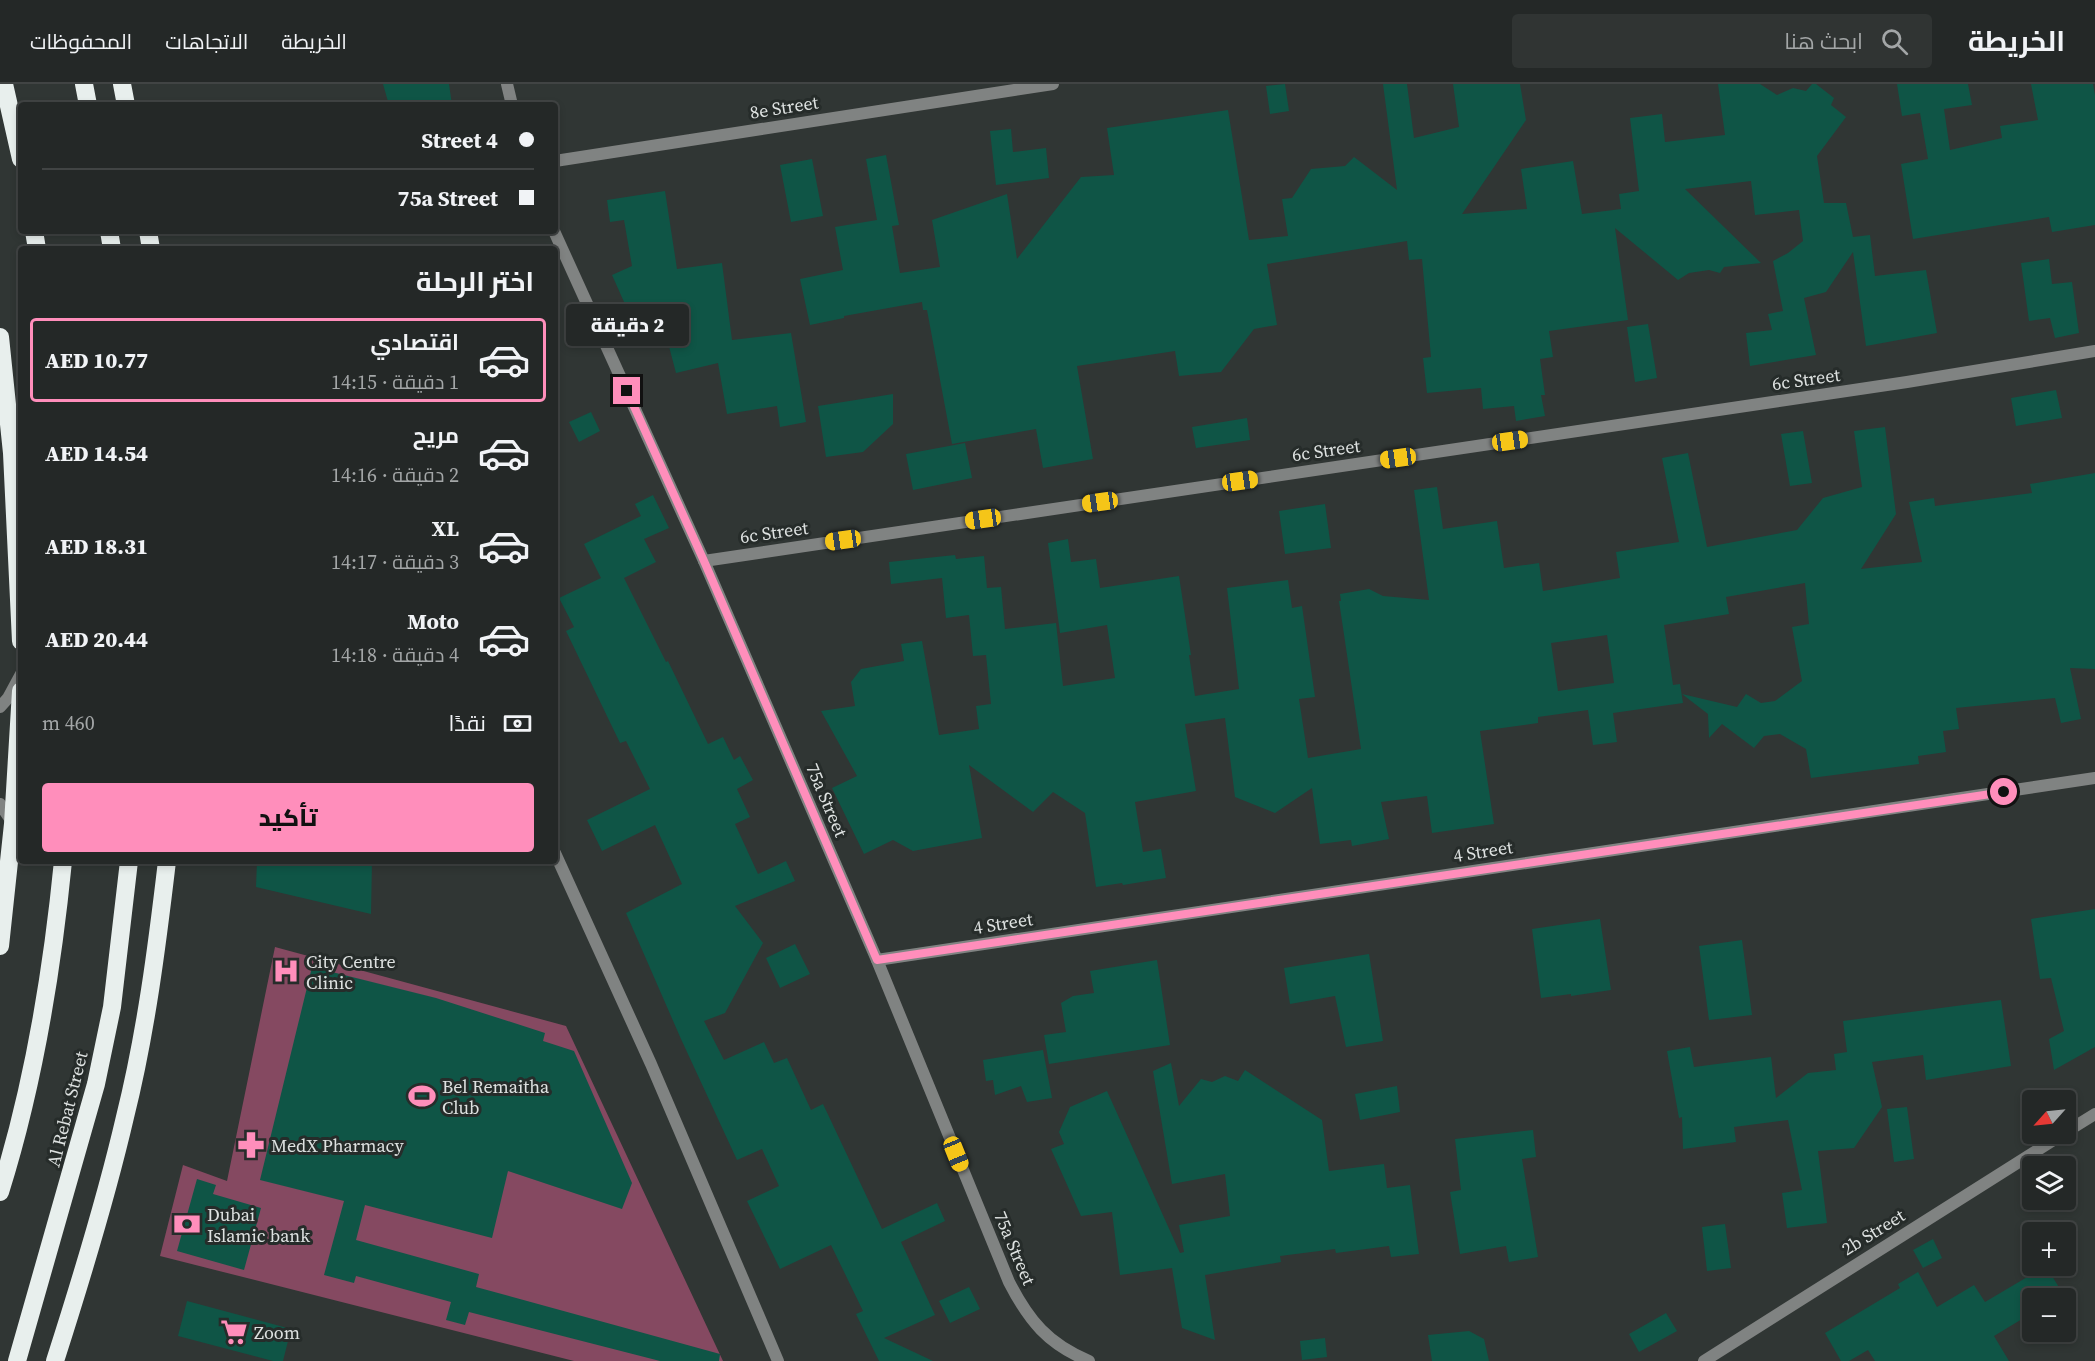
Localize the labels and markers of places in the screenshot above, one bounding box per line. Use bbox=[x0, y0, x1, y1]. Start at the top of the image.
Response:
place label: City Centre Clinic bbox=[306, 949, 396, 995]
hospital icon: City Centre Clinic bbox=[271, 956, 301, 986]
place label: Bel Remaitha Club bbox=[442, 1074, 550, 1120]
sports icon: Bel Remaitha Club bbox=[407, 1081, 437, 1111]
pharmacy icon: MedX Pharmacy bbox=[236, 1130, 266, 1160]
place label: MedX Pharmacy bbox=[271, 1133, 404, 1158]
place label: Dubai Islamic bank bbox=[207, 1202, 310, 1248]
bank icon: Dubai Islamic bank bbox=[172, 1209, 202, 1239]
supermarket icon: Zoom bbox=[219, 1317, 249, 1347]
place label: Zoom bbox=[254, 1320, 300, 1345]

